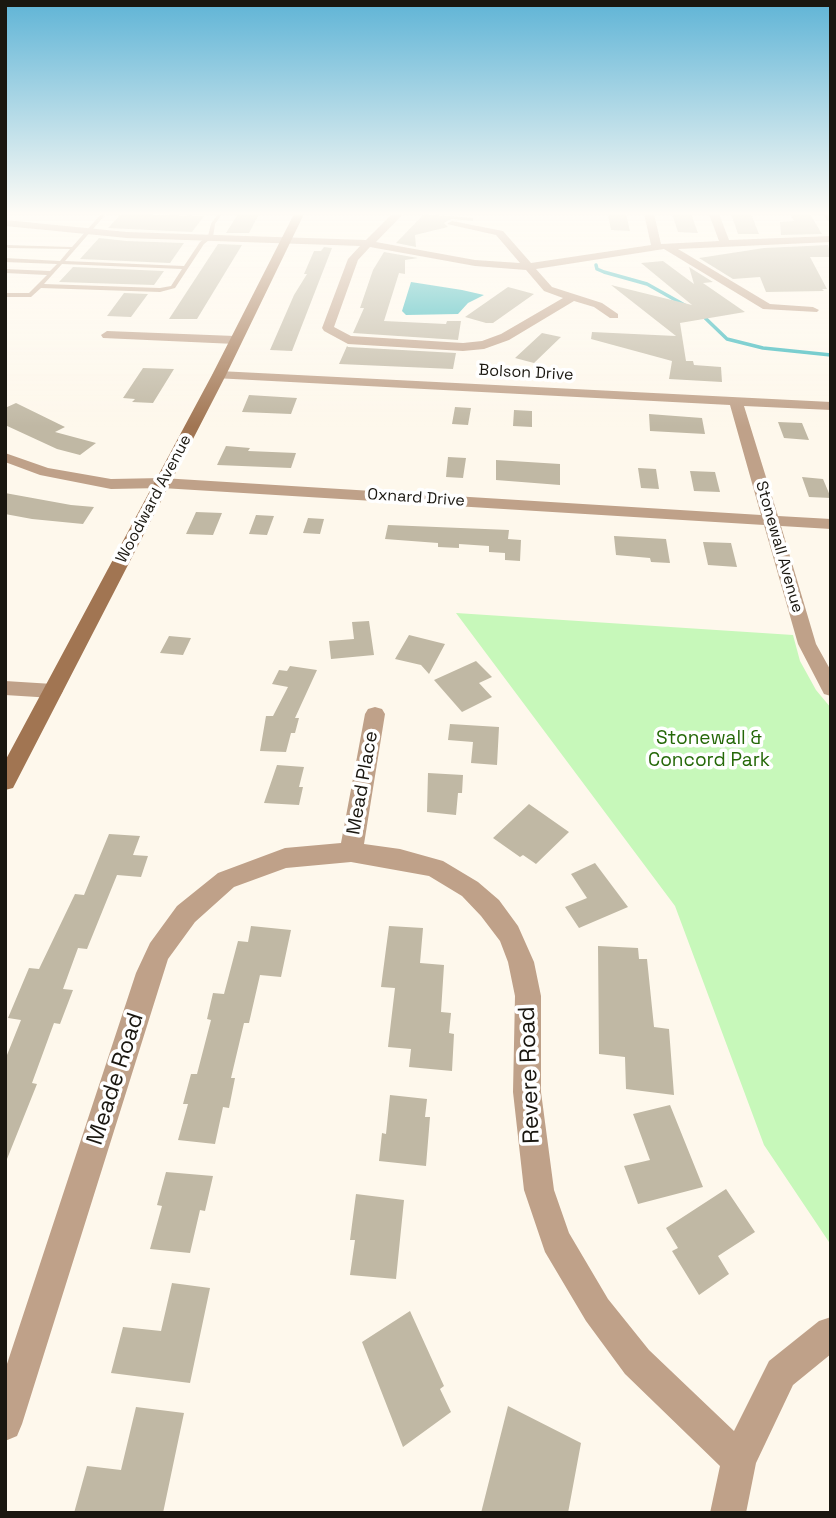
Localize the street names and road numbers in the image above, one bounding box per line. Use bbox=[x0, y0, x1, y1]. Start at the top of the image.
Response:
street label: Bolson Drive bbox=[478, 361, 574, 385]
street label: Woodward Avenue bbox=[112, 432, 196, 566]
street label: Stonewall Avenue bbox=[751, 479, 807, 615]
street label: Oxnard Drive bbox=[367, 485, 465, 511]
street label: Mead Place bbox=[343, 729, 383, 837]
street label: Revere Road bbox=[514, 1006, 546, 1144]
street label: Meade Road bbox=[82, 1009, 150, 1149]

